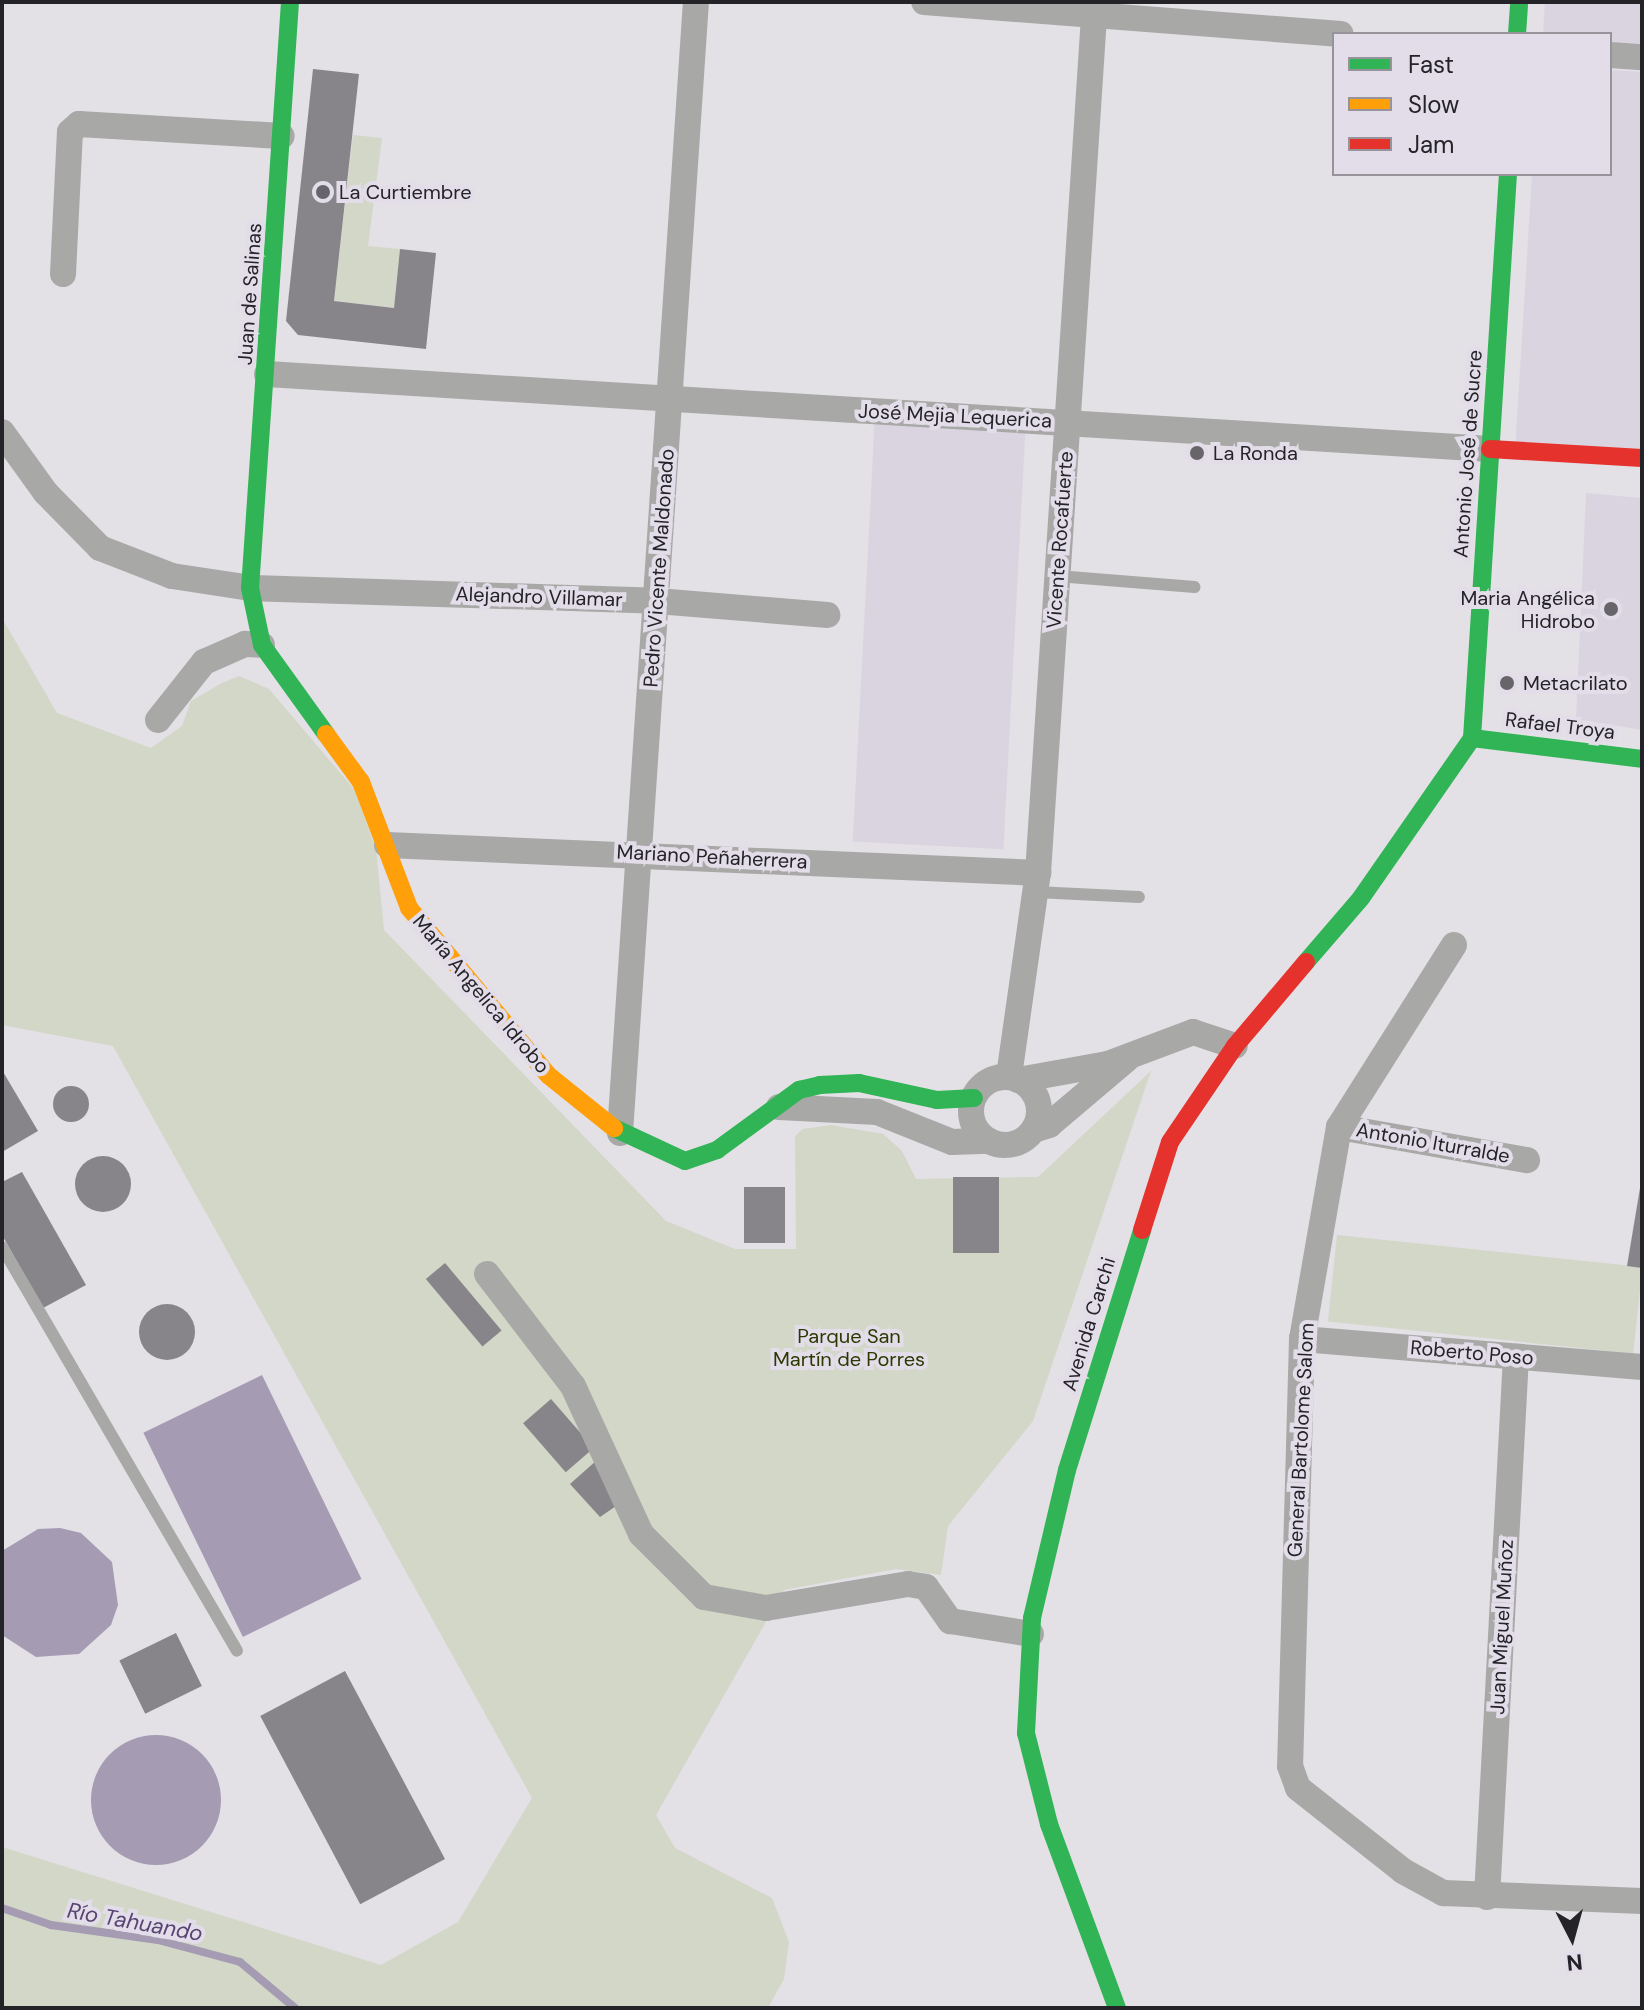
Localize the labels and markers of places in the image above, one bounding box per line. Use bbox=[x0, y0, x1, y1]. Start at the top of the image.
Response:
place label: La Curtiembre bbox=[339, 180, 472, 204]
marker: La Curtiembre bbox=[314, 183, 332, 201]
place label: La Ronda bbox=[1213, 441, 1298, 465]
marker: La Ronda bbox=[1188, 444, 1206, 462]
place label: Maria Angélica Hidrobo bbox=[1460, 586, 1595, 633]
marker: Maria Angélica Hidrobo bbox=[1602, 600, 1620, 618]
place label: Metacrilato bbox=[1523, 671, 1628, 695]
marker: Metacrilato bbox=[1498, 674, 1516, 692]

